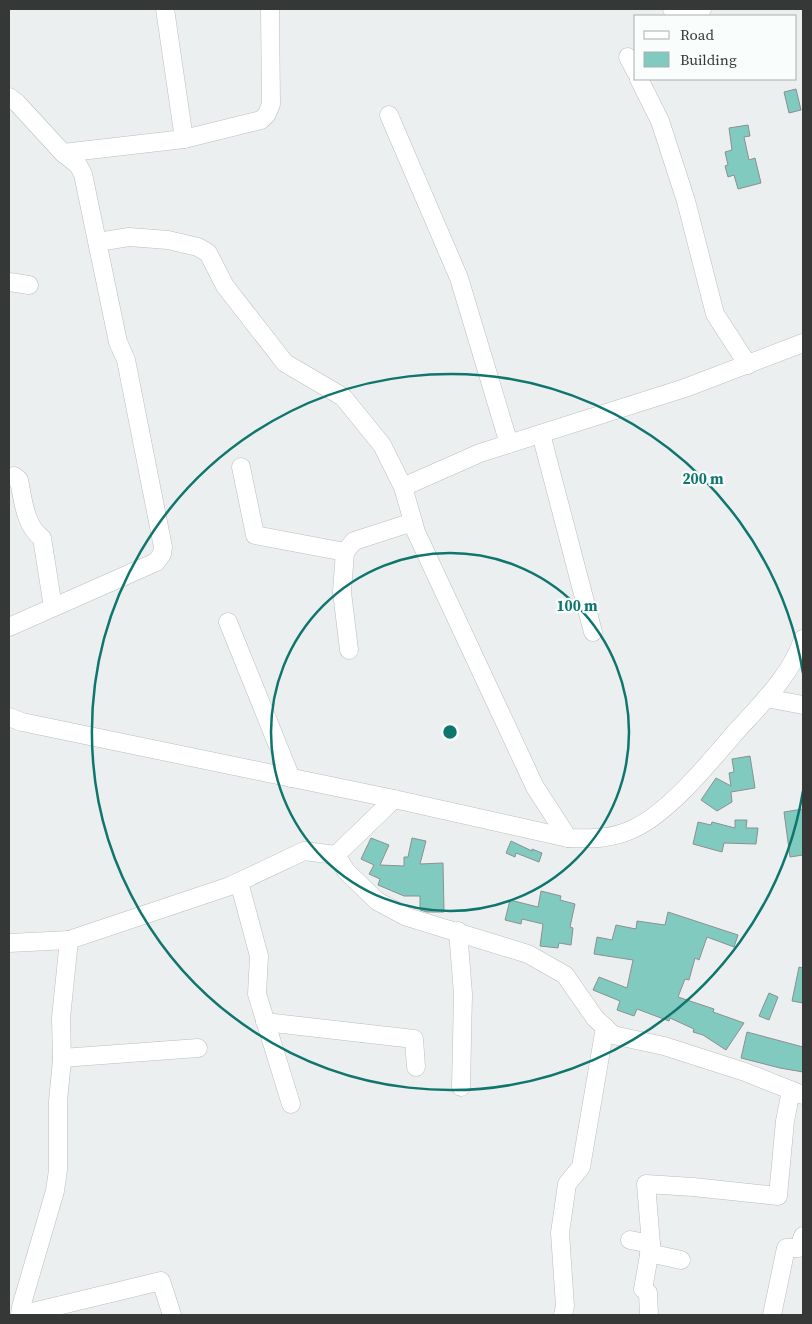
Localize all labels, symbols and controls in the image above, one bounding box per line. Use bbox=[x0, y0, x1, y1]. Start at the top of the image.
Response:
legend bbox=[634, 15, 797, 80]
text: Road bbox=[680, 24, 714, 45]
text: Building bbox=[680, 49, 737, 70]
text: 200 m bbox=[682, 468, 724, 489]
text: 100 m bbox=[556, 595, 598, 616]
centre of rings bbox=[441, 723, 459, 741]

